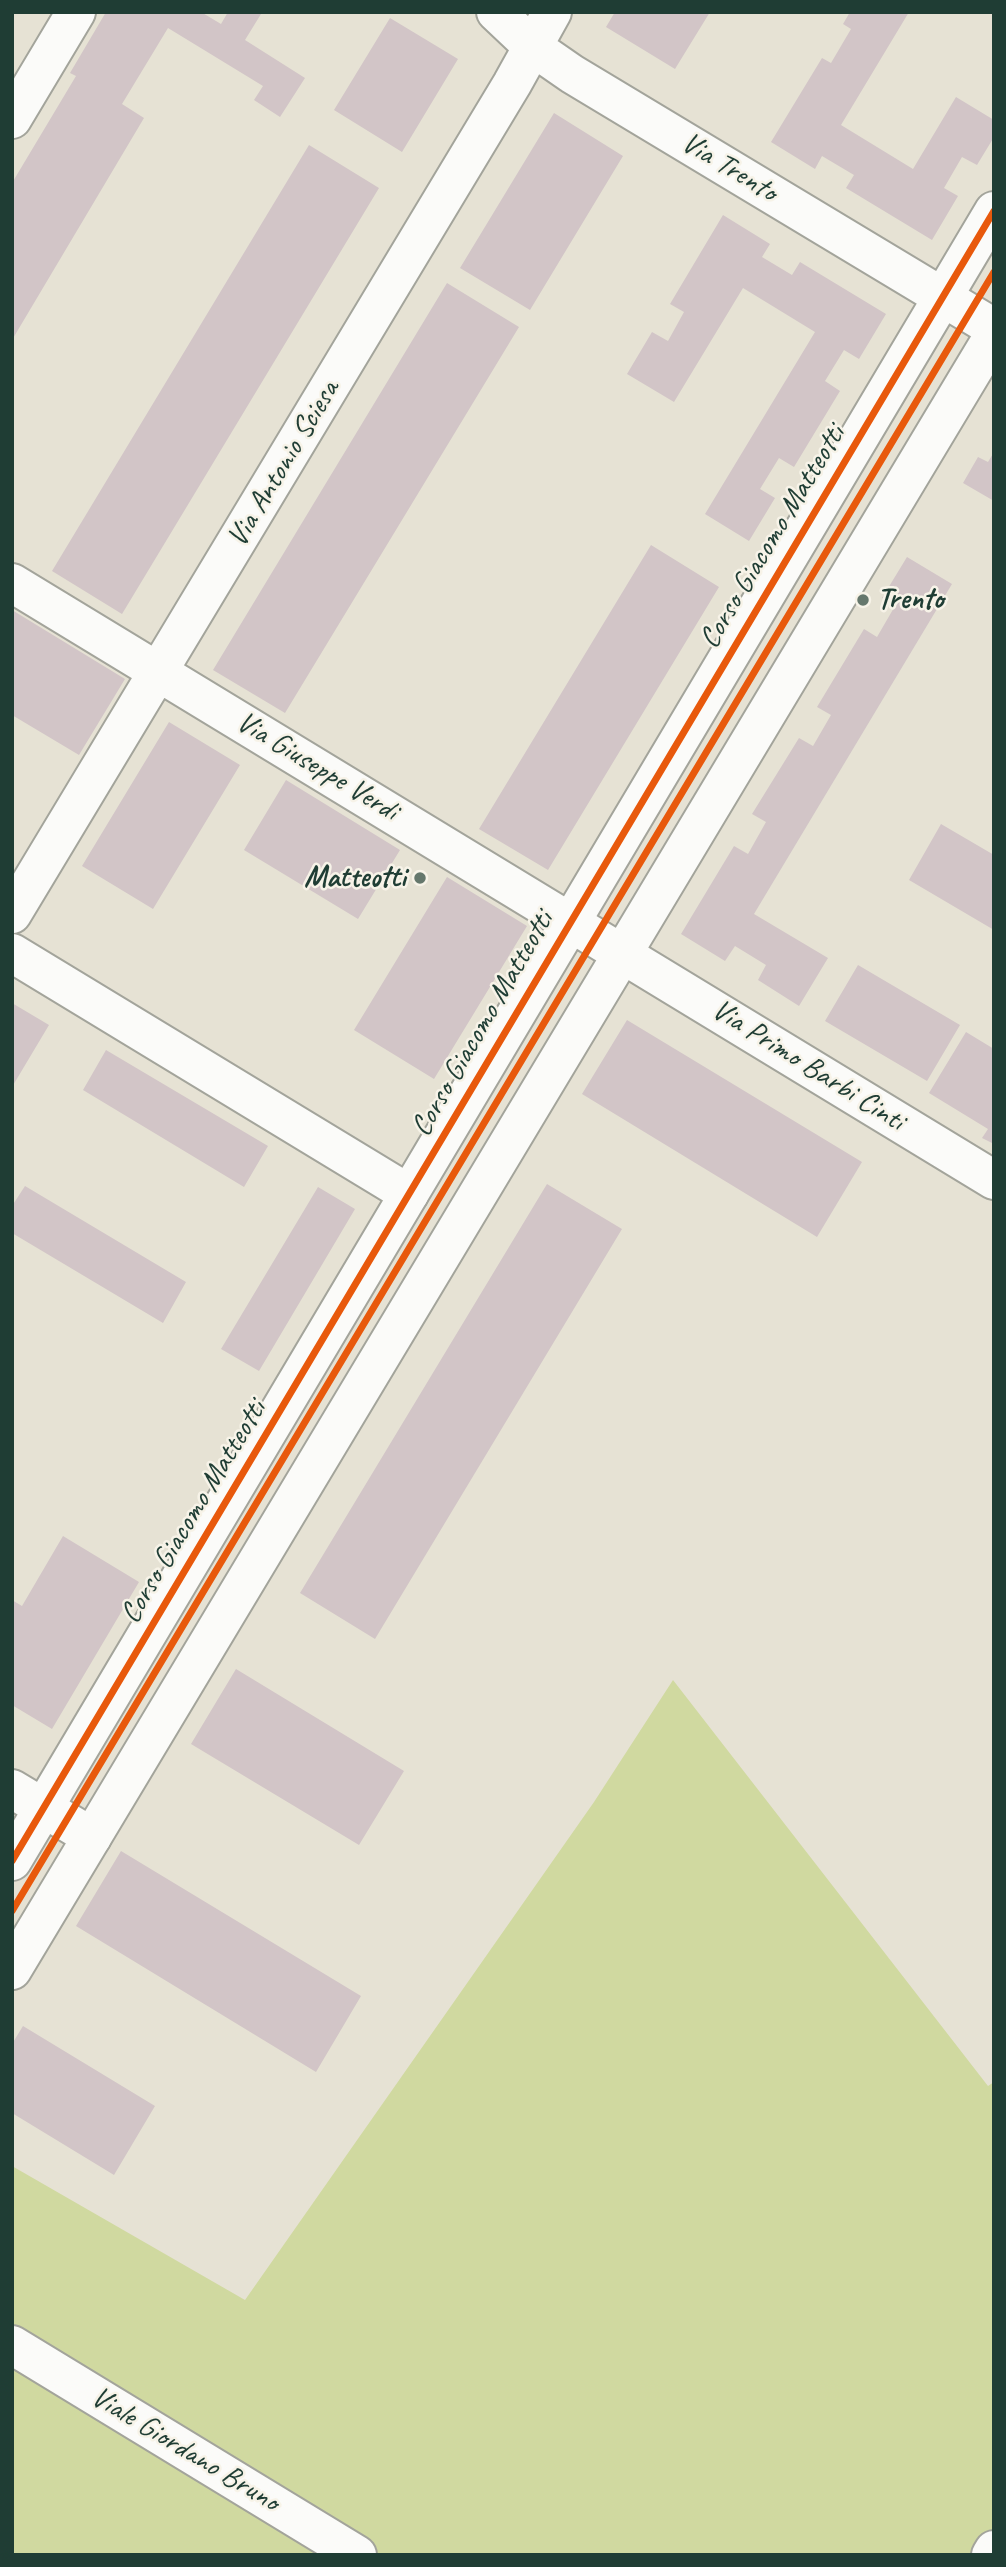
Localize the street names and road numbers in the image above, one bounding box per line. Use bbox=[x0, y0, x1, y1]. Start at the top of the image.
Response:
street label: Via Trento bbox=[675, 125, 783, 211]
street label: Via Antonio Sciesa bbox=[220, 374, 348, 554]
street label: Corso Giacomo Matteotti bbox=[692, 419, 854, 655]
street label: Via Giuseppe Verdi bbox=[229, 705, 405, 829]
street label: Corso Giacomo Matteotti bbox=[404, 905, 562, 1143]
street label: Via Primo Barbi Cinti bbox=[705, 992, 911, 1140]
street label: Corso Giacomo Matteotti bbox=[113, 1394, 275, 1630]
street label: Viale Giordano Bruno bbox=[84, 2380, 286, 2520]

